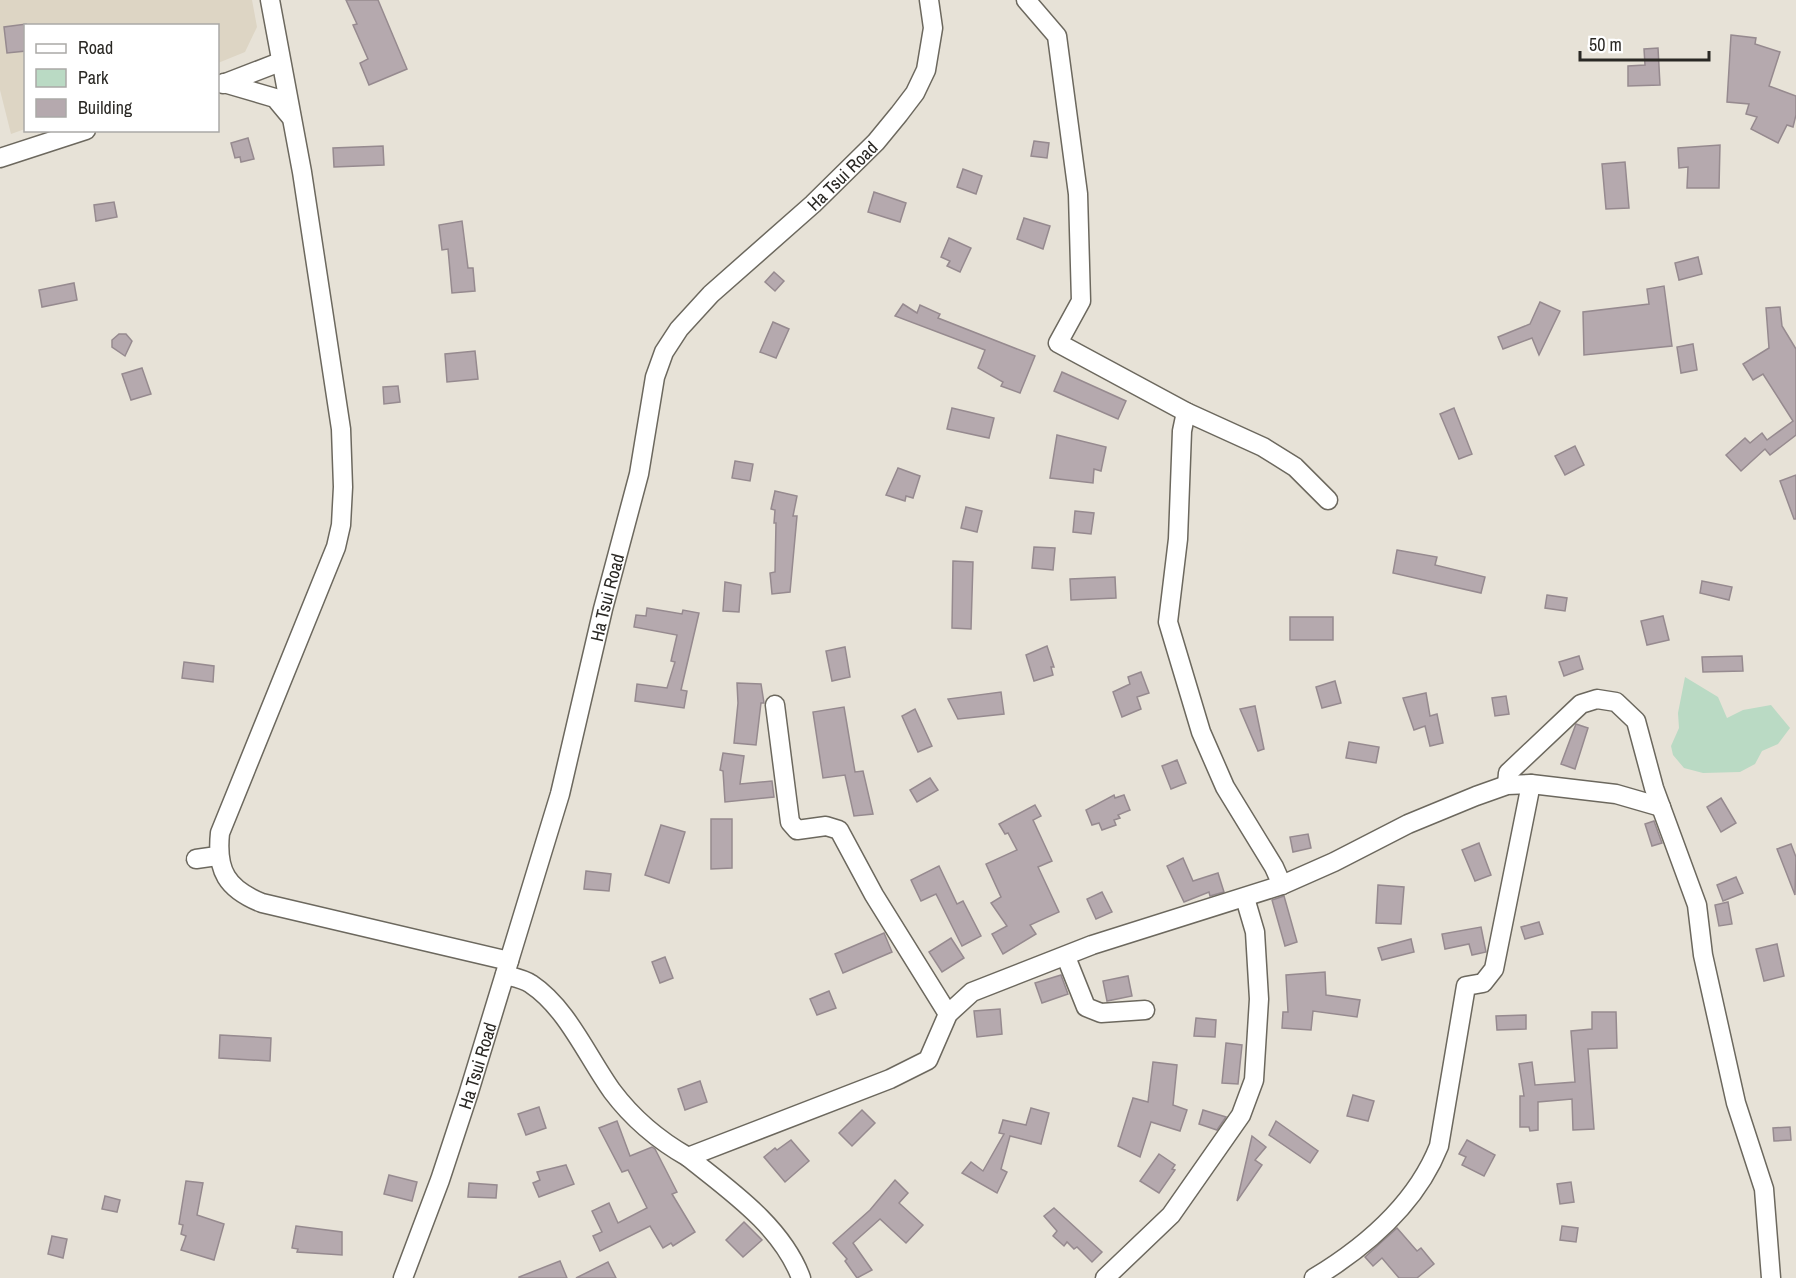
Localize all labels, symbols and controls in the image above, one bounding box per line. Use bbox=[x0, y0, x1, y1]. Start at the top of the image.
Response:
legend bbox=[24, 24, 219, 132]
scale bar bbox=[1580, 24, 1709, 62]
text: 50 m bbox=[1589, 32, 1622, 57]
text: Road bbox=[78, 35, 113, 60]
text: Park bbox=[78, 65, 109, 90]
text: Building bbox=[78, 95, 133, 120]
street label: Ha Tsui Road bbox=[801, 135, 883, 216]
street label: Ha Tsui Road bbox=[583, 551, 630, 644]
street label: Ha Tsui Road bbox=[452, 1019, 502, 1112]

